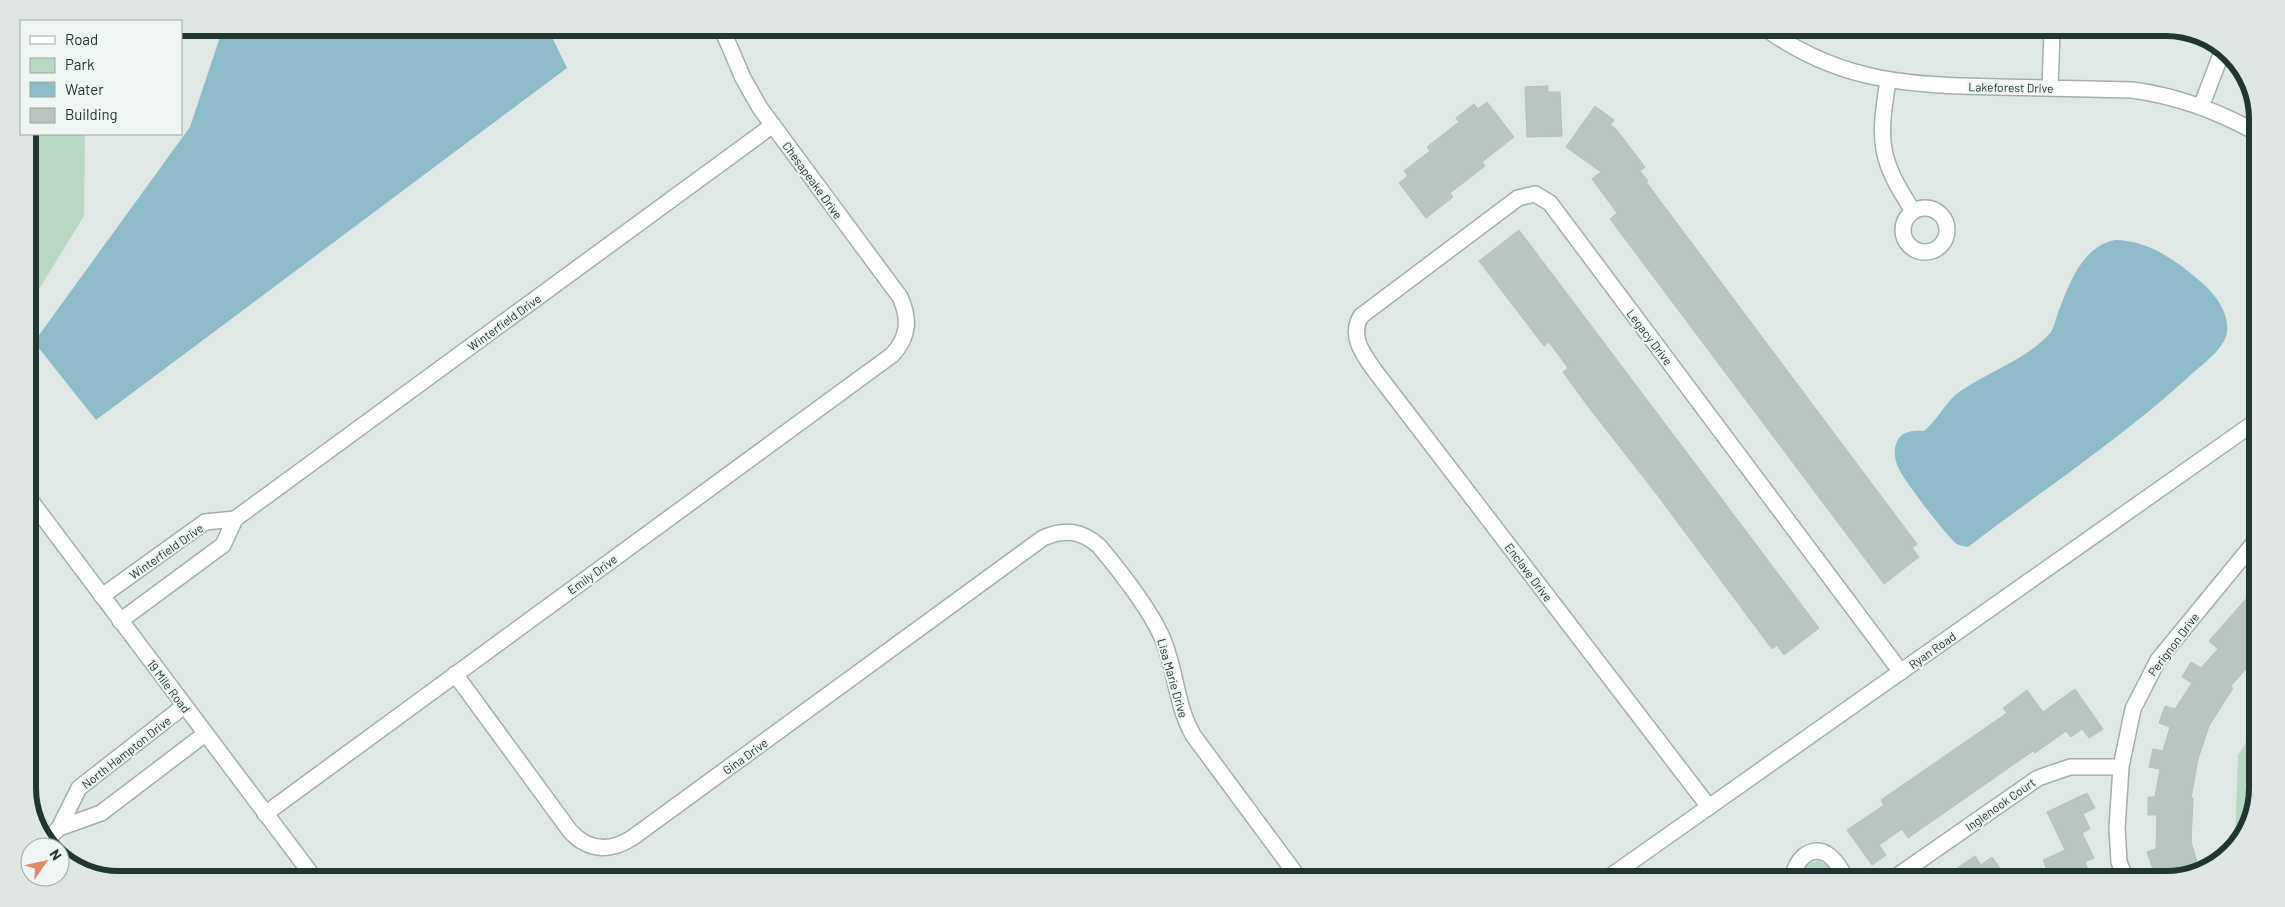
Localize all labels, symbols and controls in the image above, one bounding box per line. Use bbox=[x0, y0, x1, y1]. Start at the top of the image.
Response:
legend bbox=[20, 20, 182, 135]
text: Road bbox=[65, 30, 98, 48]
text: Park bbox=[65, 55, 95, 73]
street label: Lakeforest Drive bbox=[1968, 79, 2054, 95]
text: Water bbox=[65, 80, 104, 98]
text: Building bbox=[65, 105, 118, 123]
street label: Chesapeake Drive bbox=[780, 139, 846, 221]
street label: Winterfield Drive bbox=[465, 291, 543, 353]
street label: Legacy Drive bbox=[1624, 306, 1676, 368]
street label: Winterfield Drive bbox=[126, 520, 206, 582]
street label: Enclave Drive bbox=[1502, 540, 1556, 604]
street label: Emily Drive bbox=[565, 551, 619, 597]
street label: Perignon Drive bbox=[2145, 610, 2201, 678]
street label: Ryan Road bbox=[1906, 629, 1958, 671]
street label: Lisa Marie Drive bbox=[1155, 637, 1191, 719]
street label: 19 Mile Road bbox=[145, 657, 193, 715]
street label: North Hampton Drive bbox=[79, 713, 173, 791]
street label: Gina Drive bbox=[720, 735, 770, 777]
street label: Inglenook Court bbox=[1962, 775, 2038, 833]
north arrow bbox=[20, 837, 70, 887]
text: N bbox=[47, 846, 66, 863]

